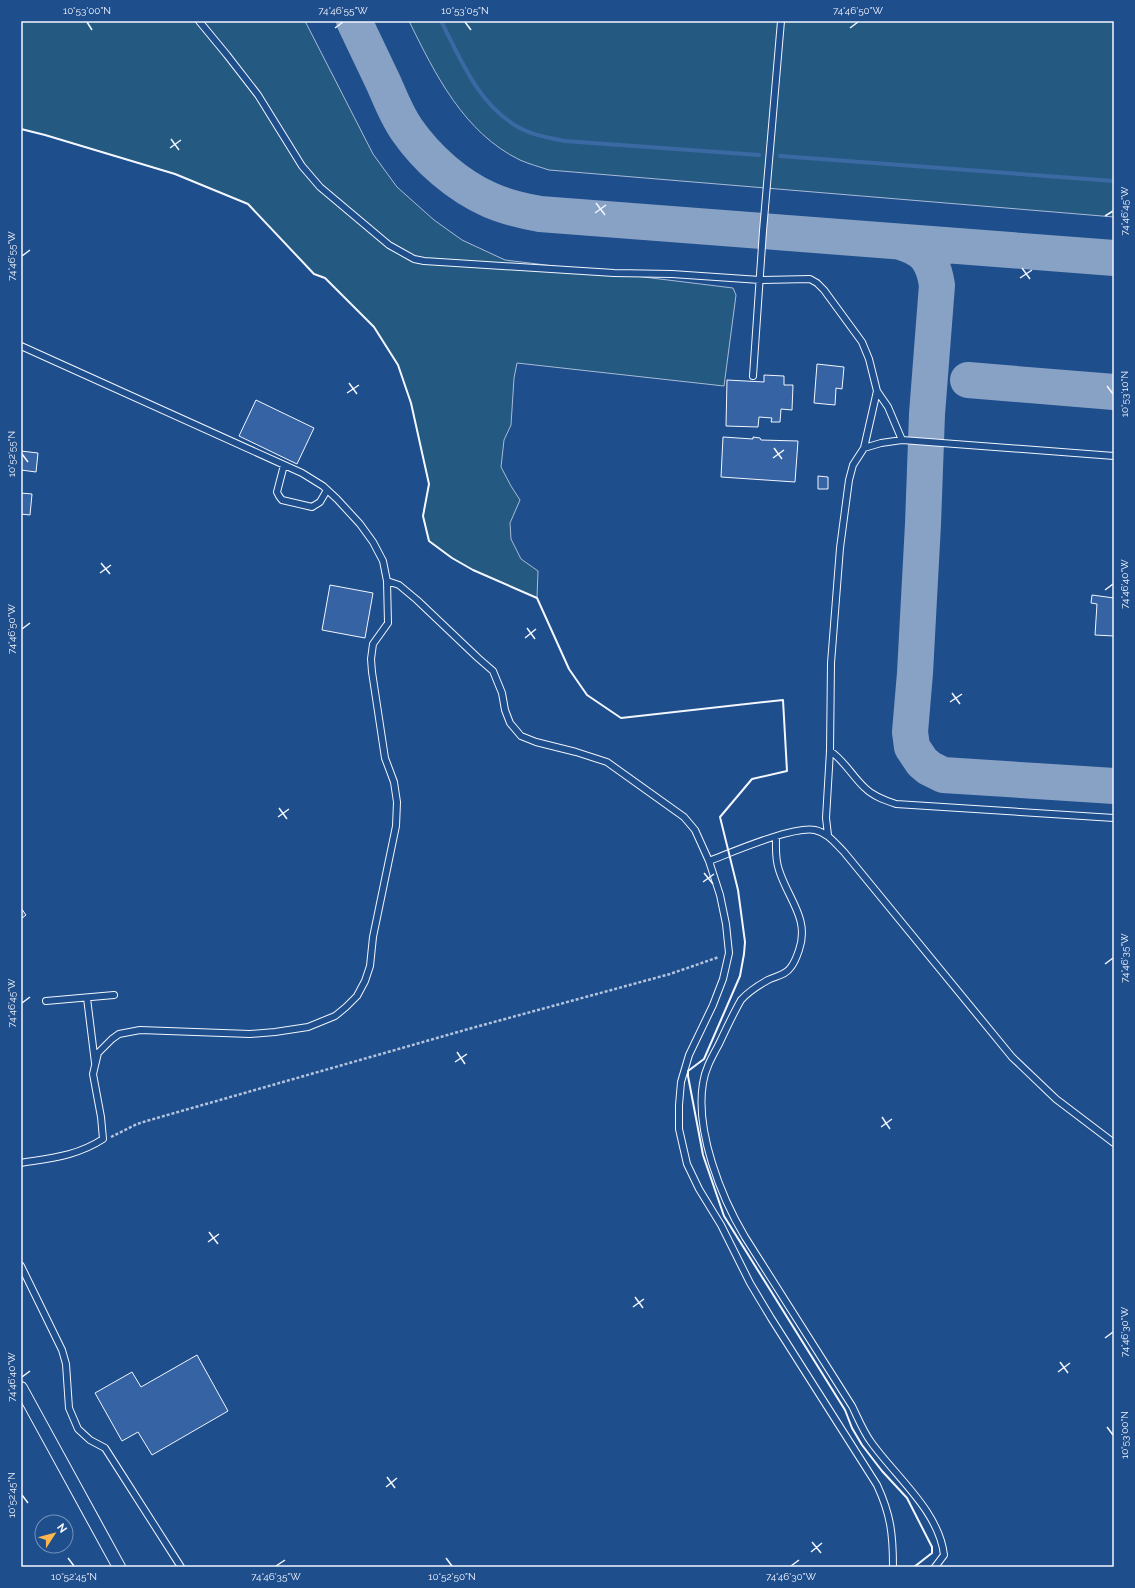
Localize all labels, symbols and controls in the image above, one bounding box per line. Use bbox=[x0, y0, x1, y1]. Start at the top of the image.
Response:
text: 10°53'00"N bbox=[63, 5, 111, 16]
text: 74°46'55"W bbox=[318, 5, 368, 16]
text: 10°53'05"N bbox=[441, 5, 489, 16]
text: 74°46'50"W bbox=[833, 5, 884, 16]
text: 74°46'45"W bbox=[1119, 186, 1130, 235]
text: 74°46'55"W bbox=[6, 231, 17, 281]
text: 10°53'10"N bbox=[1119, 371, 1130, 417]
text: 10°52'55"N bbox=[6, 431, 17, 477]
text: 74°46'40"W bbox=[1119, 559, 1130, 609]
text: 74°46'50"W bbox=[6, 603, 17, 654]
text: 74°46'35"W bbox=[1119, 933, 1130, 983]
text: 74°46'45"W bbox=[6, 978, 17, 1027]
text: 74°46'30"W bbox=[1119, 1306, 1130, 1357]
text: 74°46'40"W bbox=[6, 1352, 17, 1402]
text: 10°53'00"N bbox=[1119, 1411, 1130, 1459]
text: 10°52'45"N bbox=[6, 1472, 17, 1518]
north arrow bbox=[34, 1514, 74, 1554]
text: N bbox=[54, 1521, 69, 1536]
text: 10°52'45"N bbox=[51, 1571, 97, 1582]
text: 74°46'35"W bbox=[251, 1571, 301, 1582]
text: 10°52'50"N bbox=[428, 1571, 476, 1582]
text: 74°46'30"W bbox=[766, 1571, 817, 1582]

